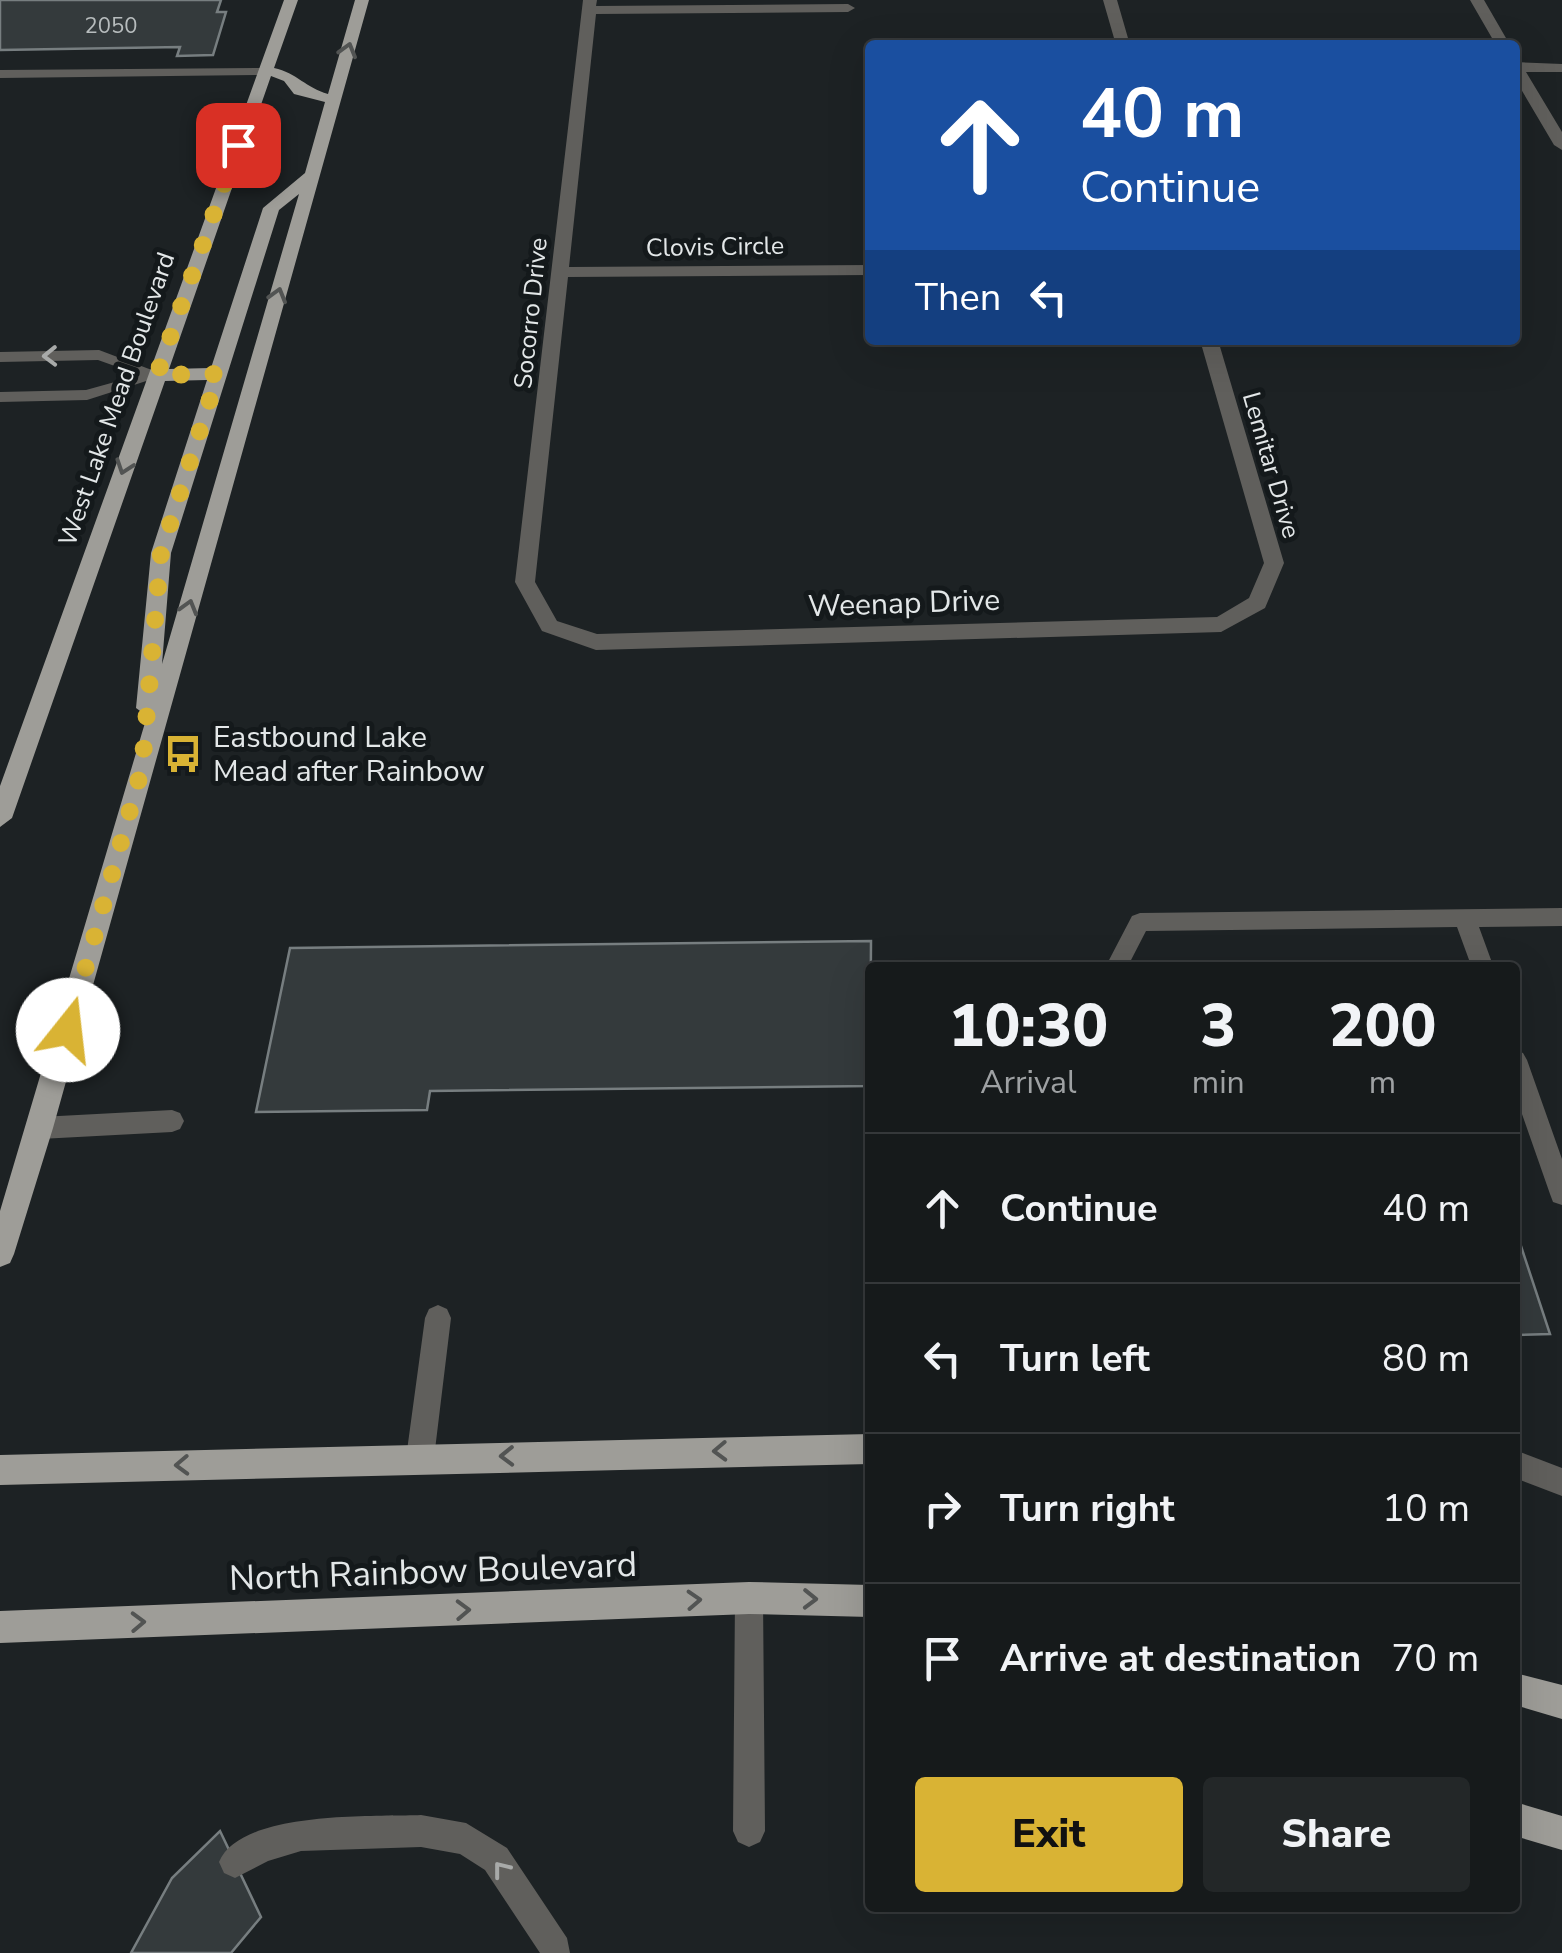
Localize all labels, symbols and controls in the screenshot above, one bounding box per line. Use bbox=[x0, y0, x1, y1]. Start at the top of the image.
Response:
house number: 2050 bbox=[85, 11, 137, 41]
one-way arrow bbox=[336, 42, 357, 59]
text: 40 m bbox=[1080, 66, 1244, 162]
icon: ahead bbox=[915, 80, 1045, 210]
pin bbox=[196, 103, 281, 188]
icon: arrive bbox=[211, 118, 266, 173]
text: Continue bbox=[1080, 157, 1260, 218]
street label: Clovis Circle bbox=[645, 229, 785, 265]
street label: Socorro Drive bbox=[506, 236, 556, 390]
street label: West Lake Mead Boulevard bbox=[51, 248, 183, 551]
icon: left bbox=[1021, 270, 1076, 325]
text: Then bbox=[915, 272, 1001, 323]
one-way arrow bbox=[267, 287, 288, 304]
one-way arrow bbox=[41, 345, 57, 366]
street label: Lemitar Drive bbox=[1234, 388, 1308, 542]
one-way arrow bbox=[115, 457, 136, 474]
street label: Weenap Drive bbox=[807, 580, 1001, 627]
one-way arrow bbox=[177, 599, 198, 616]
place label: Eastbound Lake Mead after Rainbow bbox=[213, 717, 485, 792]
bus stop icon: Eastbound Lake Mead after Rainbow bbox=[162, 733, 204, 775]
position arrow bbox=[16.0, 978, 120.0, 1082]
text: 10:30 bbox=[949, 985, 1108, 1067]
text: 3 bbox=[1200, 985, 1236, 1067]
text: 200 bbox=[1328, 985, 1436, 1067]
text: Arrival bbox=[980, 1061, 1077, 1104]
text: min bbox=[1192, 1061, 1245, 1104]
text: m bbox=[1369, 1061, 1396, 1104]
icon: ahead bbox=[915, 1181, 970, 1236]
text: Continue bbox=[1000, 1183, 1158, 1234]
text: 40 m bbox=[1382, 1183, 1470, 1234]
icon: left bbox=[915, 1331, 970, 1386]
text: Turn left bbox=[1000, 1333, 1150, 1384]
text: 80 m bbox=[1382, 1333, 1470, 1384]
one-way arrow bbox=[711, 1441, 727, 1462]
one-way arrow bbox=[498, 1446, 514, 1467]
one-way arrow bbox=[173, 1455, 189, 1476]
icon: right bbox=[915, 1481, 970, 1536]
text: Turn right bbox=[1000, 1483, 1175, 1534]
text: 10 m bbox=[1382, 1483, 1470, 1534]
street label: North Rainbow Boulevard bbox=[228, 1541, 638, 1602]
one-way arrow bbox=[802, 1589, 818, 1610]
one-way arrow bbox=[686, 1590, 702, 1611]
one-way arrow bbox=[455, 1599, 471, 1620]
one-way arrow bbox=[130, 1612, 146, 1633]
icon: arrive bbox=[915, 1631, 970, 1686]
text: Arrive at destination bbox=[1000, 1633, 1361, 1684]
text: 70 m bbox=[1391, 1633, 1479, 1684]
button: Exit bbox=[915, 1777, 1183, 1892]
button: Share bbox=[1203, 1777, 1470, 1892]
one-way arrow bbox=[495, 1862, 513, 1880]

